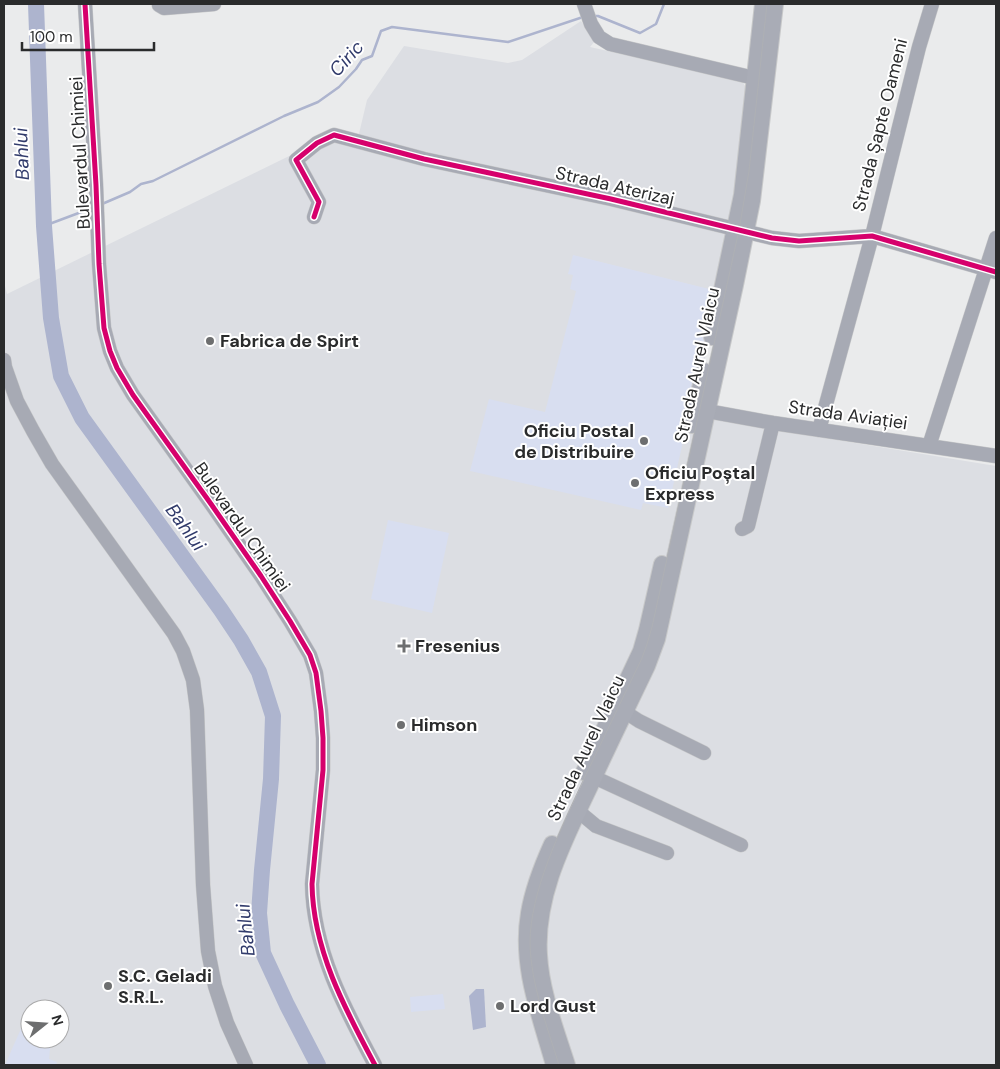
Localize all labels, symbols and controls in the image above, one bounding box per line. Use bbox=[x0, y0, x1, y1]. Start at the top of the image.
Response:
scale bar bbox=[22, 20, 155, 52]
text: 100 m bbox=[30, 27, 73, 47]
water label: Ciric bbox=[323, 35, 369, 82]
street label: Strada Șapte Oameni bbox=[847, 36, 913, 214]
street label: Bulevardul Chimiei bbox=[64, 76, 96, 230]
water label: Bahlui bbox=[8, 127, 35, 181]
street label: Strada Aterizaj bbox=[553, 161, 677, 211]
street label: Strada Aurel Vlaicu bbox=[669, 285, 725, 445]
place label: Fabrica de Spirt bbox=[220, 329, 359, 353]
marker: Fabrica de Spirt bbox=[204, 335, 216, 347]
street label: Strada Aviației bbox=[787, 395, 909, 435]
place label: Oficiu Postal de Distribuire bbox=[514, 419, 634, 464]
marker: Oficiu Postal de Distribuire bbox=[638, 435, 650, 447]
street label: Bulevardul Chimiei bbox=[188, 457, 296, 597]
place label: Oficiu Poștal Express bbox=[645, 461, 755, 506]
marker: Oficiu Poștal Express bbox=[629, 477, 641, 489]
water label: Bahlui bbox=[160, 499, 211, 556]
place label: Fresenius bbox=[415, 634, 500, 658]
marker: Fresenius bbox=[397, 639, 411, 653]
street label: Strada Aurel Vlaicu bbox=[542, 671, 630, 825]
place label: Himson bbox=[411, 713, 477, 737]
marker: Himson bbox=[395, 719, 407, 731]
water label: Bahlui bbox=[230, 902, 261, 957]
place label: S.C. Geladi S.R.L. bbox=[118, 964, 212, 1009]
marker: S.C. Geladi S.R.L. bbox=[102, 980, 114, 992]
place label: Lord Gust bbox=[510, 994, 596, 1018]
north arrow bbox=[20, 999, 70, 1049]
marker: Lord Gust bbox=[494, 1000, 506, 1012]
text: N bbox=[47, 1013, 68, 1028]

